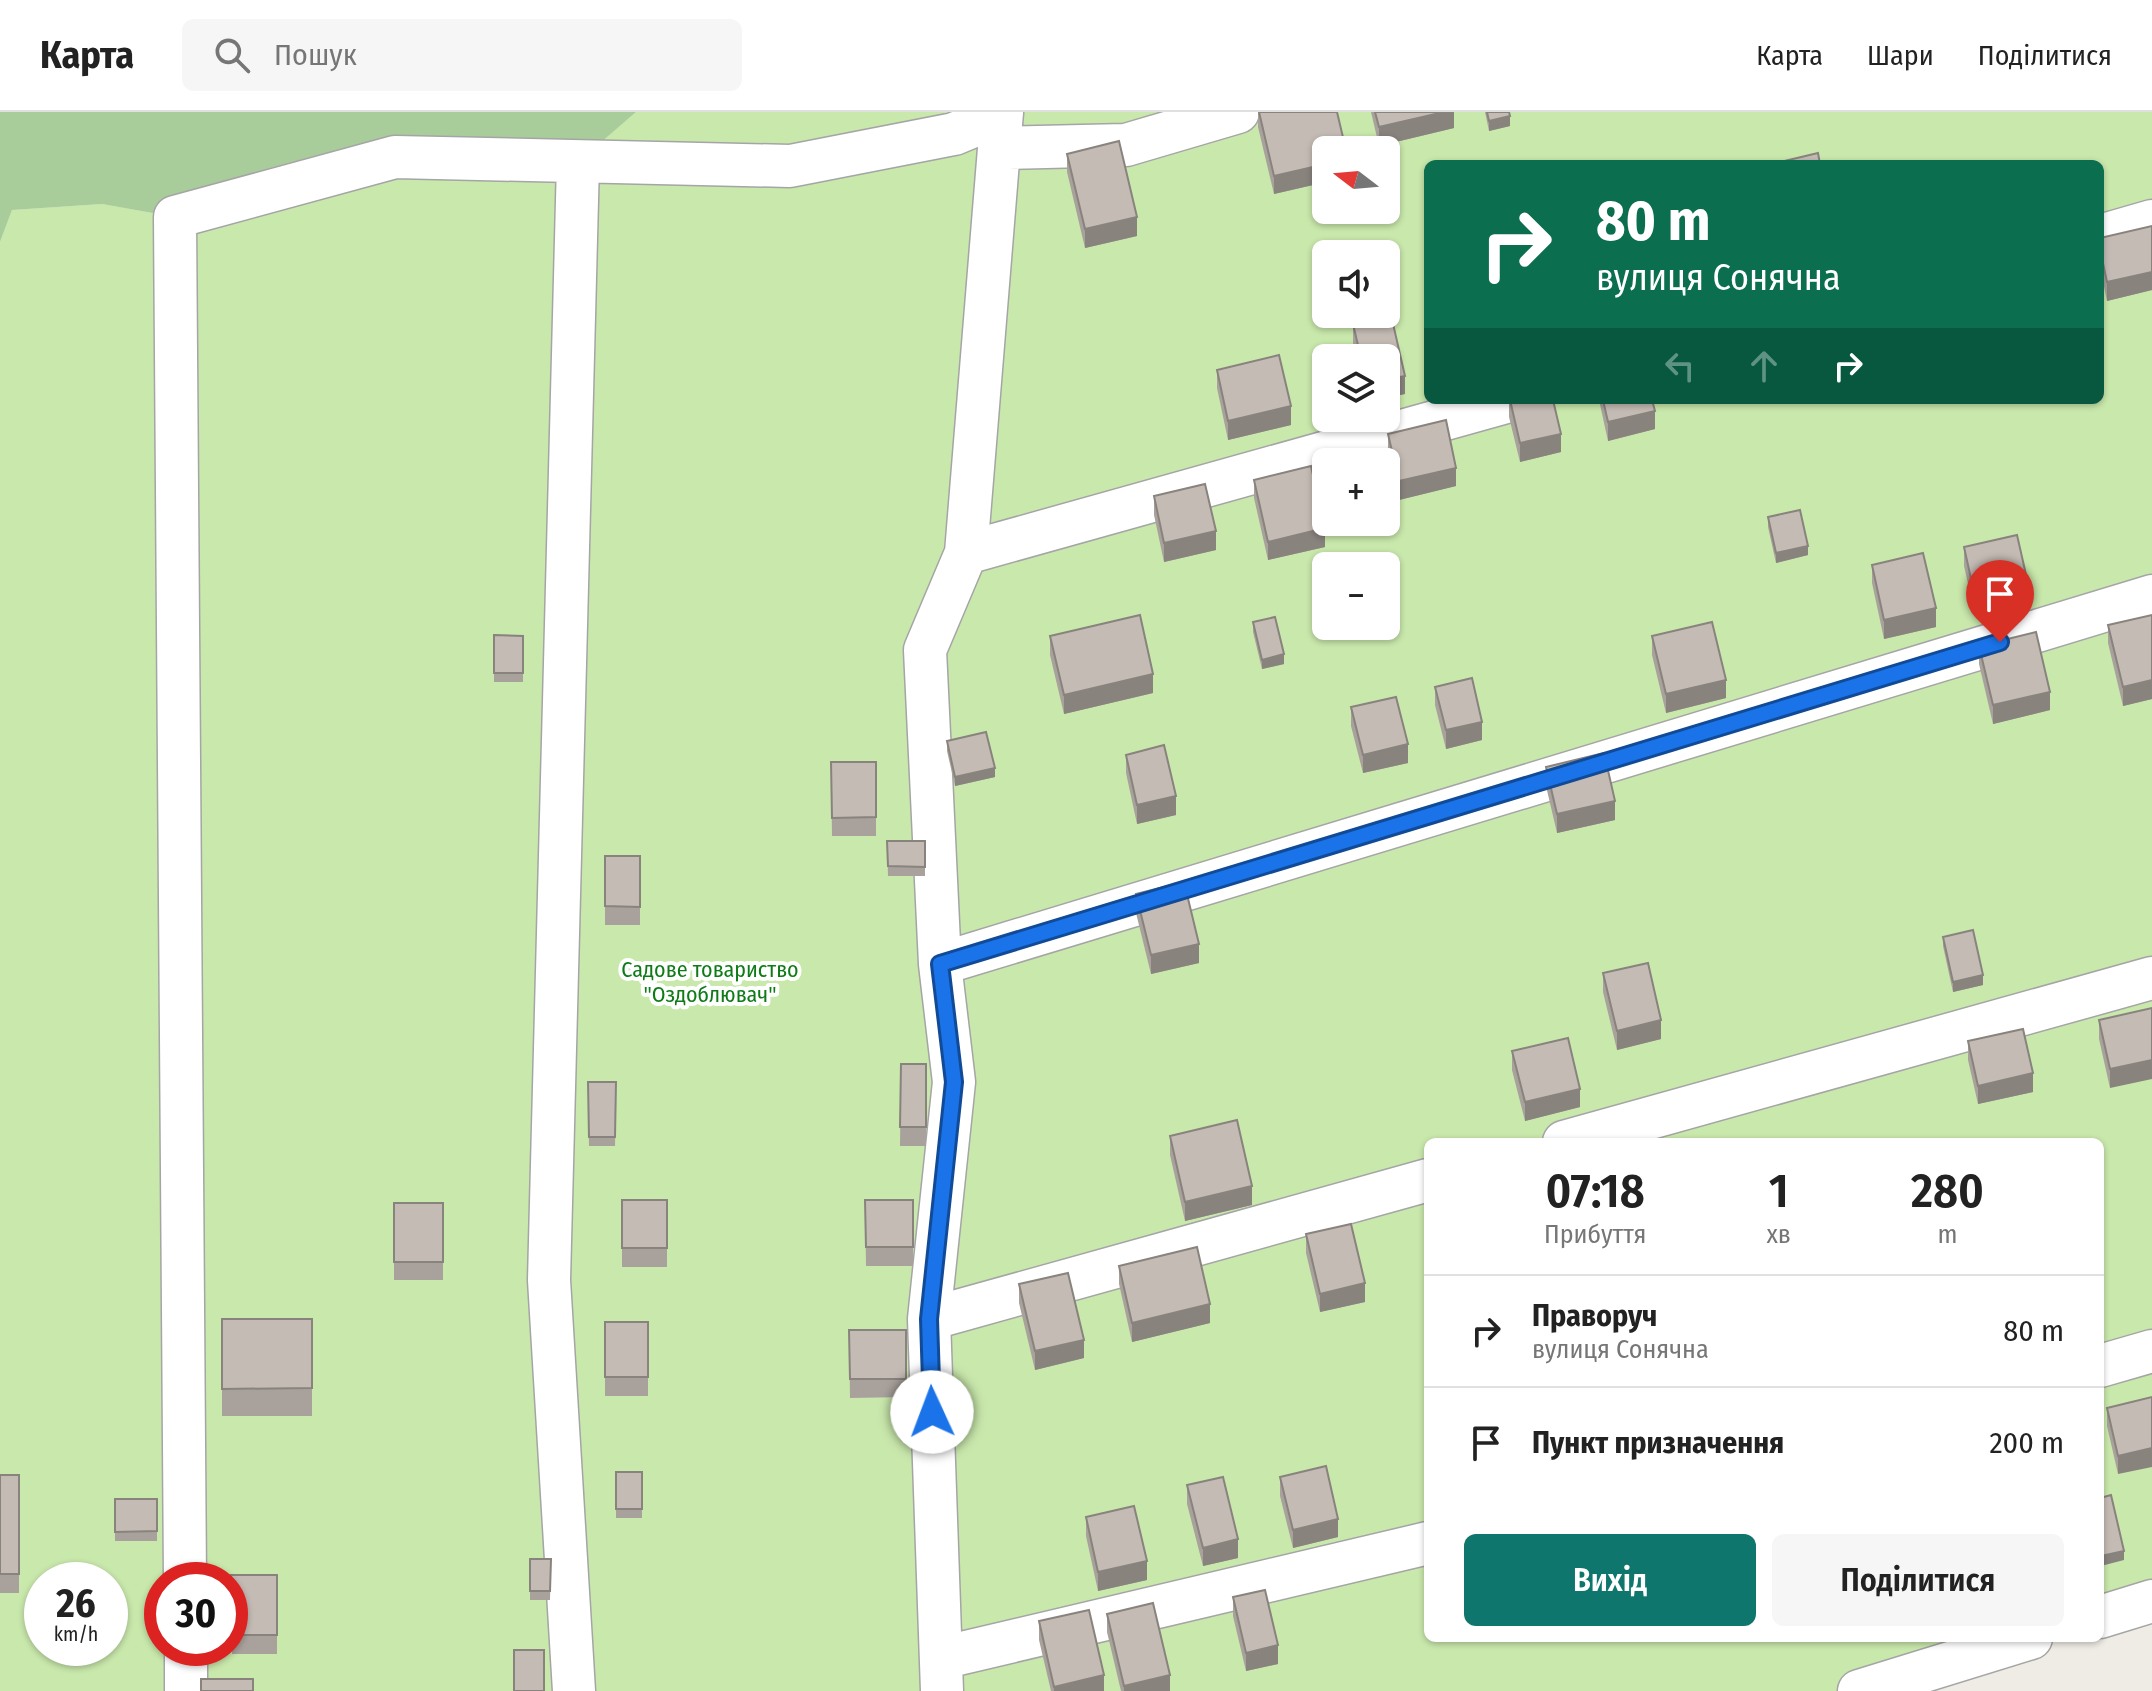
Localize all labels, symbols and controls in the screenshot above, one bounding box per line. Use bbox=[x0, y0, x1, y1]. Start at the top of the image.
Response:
search box bbox=[182, 19, 742, 91]
text: Карта bbox=[40, 32, 134, 78]
icon: search bbox=[210, 33, 254, 77]
text: Пошук bbox=[274, 37, 357, 73]
text: Карта bbox=[1756, 39, 1823, 72]
text: Шари bbox=[1867, 39, 1934, 72]
text: Поділитися bbox=[1978, 39, 2112, 72]
north arrow bbox=[1312, 136, 1400, 224]
map controls bbox=[1312, 136, 1400, 640]
text: 80 m bbox=[1596, 188, 1711, 255]
icon: right bbox=[1464, 192, 1568, 296]
button: sound bbox=[1312, 240, 1400, 328]
text: вулиця Сонячна bbox=[1596, 256, 1841, 300]
button: layers bbox=[1312, 344, 1400, 432]
icon: left bbox=[1658, 344, 1702, 388]
icon: ahead bbox=[1742, 344, 1786, 388]
icon: right bbox=[1826, 344, 1870, 388]
button: + bbox=[1312, 448, 1400, 536]
button: − bbox=[1312, 552, 1400, 640]
pin bbox=[1966, 560, 2034, 642]
icon: arrive bbox=[1978, 572, 2022, 616]
park label: Садове товариство "Оздоблювач" bbox=[621, 956, 799, 1008]
text: 07:18 bbox=[1545, 1162, 1645, 1220]
text: 1 bbox=[1769, 1162, 1789, 1220]
text: 280 bbox=[1911, 1162, 1984, 1220]
text: Прибуття bbox=[1544, 1219, 1646, 1250]
text: хв bbox=[1766, 1219, 1791, 1250]
text: m bbox=[1937, 1219, 1957, 1250]
text: Праворуч bbox=[1532, 1298, 1657, 1334]
icon: right bbox=[1464, 1309, 1508, 1353]
text: 80 m bbox=[2003, 1313, 2064, 1349]
text: вулиця Сонячна bbox=[1532, 1334, 1709, 1365]
position arrow bbox=[890, 1370, 974, 1454]
icon: arrive bbox=[1464, 1421, 1508, 1465]
text: Пункт призначення bbox=[1532, 1425, 1784, 1461]
text: 200 m bbox=[1989, 1425, 2064, 1461]
button: Вихід bbox=[1464, 1534, 1756, 1626]
button: Поділитися bbox=[1772, 1534, 2064, 1626]
speed limit sign: 30 bbox=[144, 1562, 248, 1666]
text: 26 bbox=[56, 1580, 96, 1628]
text: km/h bbox=[54, 1622, 98, 1646]

